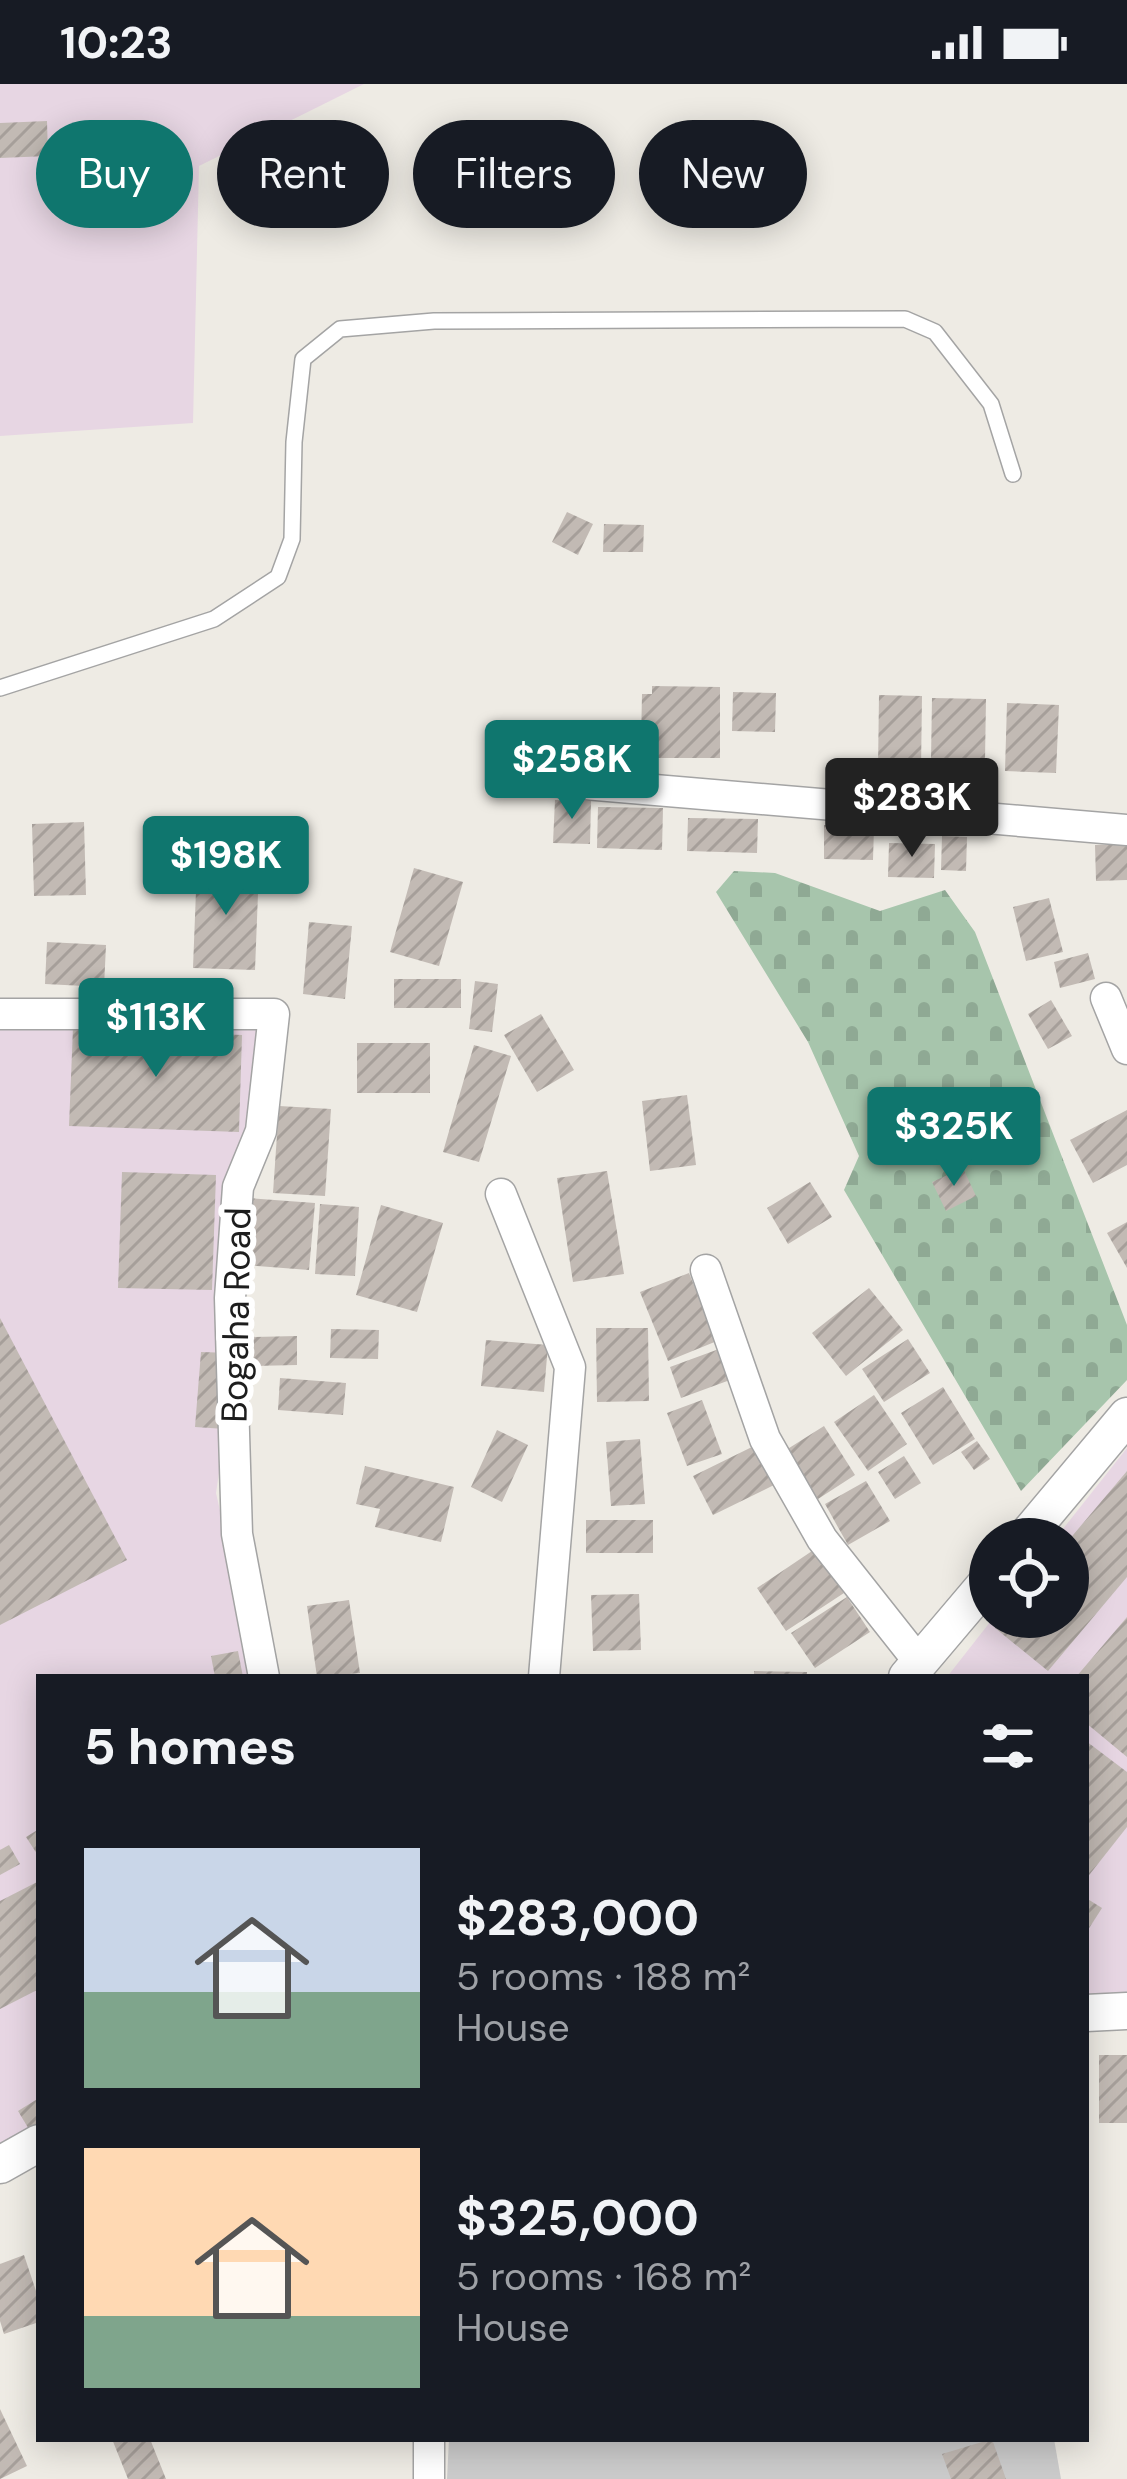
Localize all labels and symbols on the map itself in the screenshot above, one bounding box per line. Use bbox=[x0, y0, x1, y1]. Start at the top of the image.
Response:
pin: $258K bbox=[488, 720, 656, 822]
pin: $283K bbox=[828, 758, 996, 860]
pin: $198K bbox=[142, 816, 310, 918]
pin: $113K bbox=[72, 978, 240, 1080]
pin: $325K bbox=[870, 1087, 1038, 1189]
street label: Bogaha Road bbox=[211, 1207, 261, 1423]

